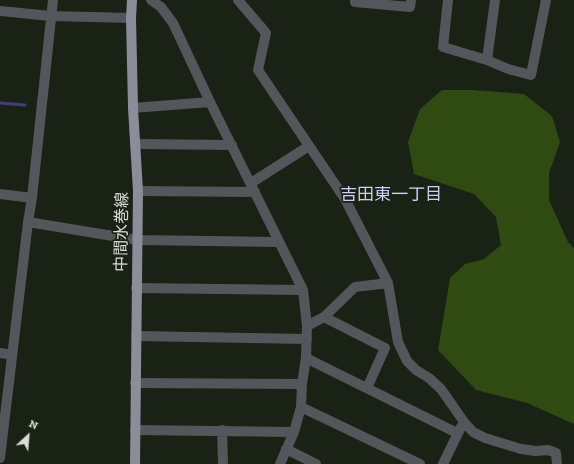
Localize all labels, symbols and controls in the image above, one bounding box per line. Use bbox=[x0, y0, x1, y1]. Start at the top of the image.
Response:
district label: 吉田東一丁目 bbox=[340, 185, 442, 205]
street label: 中間水巻線 bbox=[112, 192, 132, 272]
north arrow bbox=[8, 416, 48, 456]
text: N bbox=[27, 417, 40, 432]

